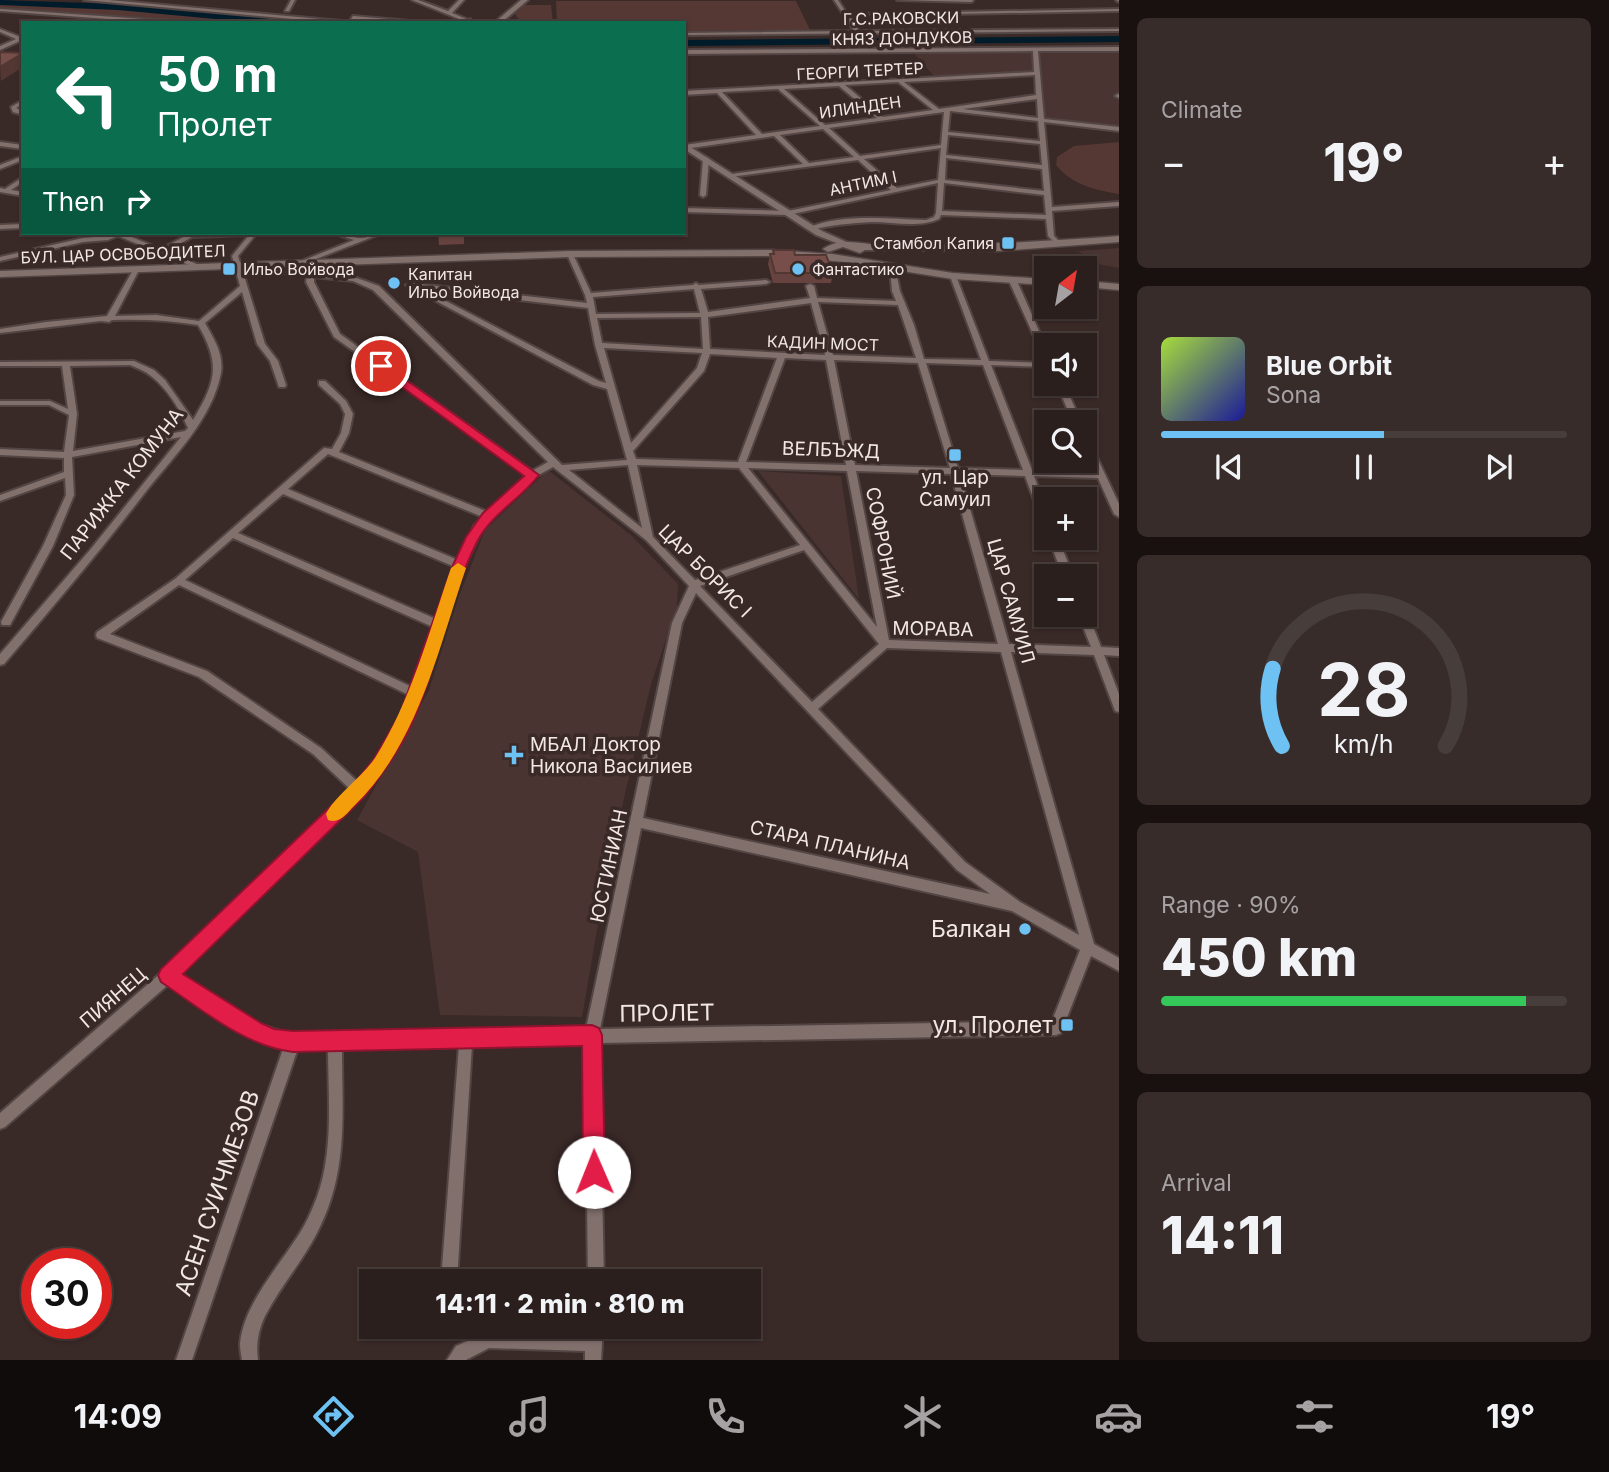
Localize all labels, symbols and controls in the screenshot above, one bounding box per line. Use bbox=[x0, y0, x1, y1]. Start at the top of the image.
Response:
street label: Г.С.РАКОВСКИ bbox=[843, 7, 959, 29]
street label: КНЯЗ ДОНДУКОВ bbox=[832, 27, 972, 49]
text: 50 m bbox=[157, 45, 278, 104]
icon: left bbox=[42, 49, 133, 140]
street label: ГЕОРГИ ТЕРТЕР bbox=[796, 58, 924, 84]
street label: ИЛИНДЕН bbox=[818, 91, 902, 123]
text: Climate bbox=[1161, 96, 1243, 124]
text: Пролет bbox=[157, 105, 272, 144]
text: 19° bbox=[1323, 131, 1405, 194]
text: − bbox=[1161, 139, 1186, 185]
text: + bbox=[1542, 139, 1567, 185]
street label: АНТИМ I bbox=[827, 166, 899, 200]
icon: right bbox=[119, 182, 157, 220]
text: Then bbox=[42, 186, 105, 217]
place label: Стамбол Капия bbox=[873, 233, 994, 253]
marker: Стамбол Капия bbox=[1000, 235, 1016, 251]
street label: БУЛ. ЦАР ОСВОБОДИТЕЛ bbox=[20, 240, 226, 268]
north arrow bbox=[1034, 256, 1097, 318]
map controls bbox=[1034, 256, 1097, 627]
place label: Ильо Войвода bbox=[243, 259, 354, 279]
place label: Фантастико bbox=[812, 259, 904, 279]
marker: Ильо Войвода bbox=[221, 261, 237, 277]
marker: Фантастико bbox=[790, 261, 806, 277]
place label: Капитан Ильо Войвода bbox=[408, 264, 519, 302]
marker: Капитан Ильо Войвода bbox=[386, 275, 402, 291]
street label: КАДИН МОСТ bbox=[767, 331, 879, 355]
button: sound bbox=[1034, 333, 1097, 396]
pin bbox=[351, 336, 411, 396]
icon: arrive bbox=[362, 347, 400, 385]
text: Blue Orbit bbox=[1266, 350, 1392, 381]
text: Sona bbox=[1266, 381, 1321, 409]
street label: ПАРИЖКА КОМУНА bbox=[56, 404, 188, 564]
button: search bbox=[1034, 410, 1097, 473]
street label: ВЕЛБЪЖД bbox=[782, 437, 880, 463]
marker: ул. Цар Самуил bbox=[947, 447, 963, 463]
icon: previous bbox=[1210, 448, 1248, 486]
icon: pause bbox=[1345, 448, 1383, 486]
icon: next bbox=[1480, 448, 1518, 486]
place label: ул. Цар Самуил bbox=[919, 466, 991, 511]
street label: СОФРОНИЙ bbox=[861, 485, 906, 601]
button: + bbox=[1034, 487, 1097, 550]
street label: ЦАР БОРИС I bbox=[654, 520, 756, 622]
street label: ЦАР САМУИЛ bbox=[982, 536, 1040, 666]
button: − bbox=[1034, 564, 1097, 627]
street label: МОРАВА bbox=[892, 617, 974, 641]
text: 28 bbox=[1317, 645, 1411, 734]
text: km/h bbox=[1334, 729, 1394, 759]
place label: МБАЛ Доктор Никола Василиев bbox=[530, 733, 693, 778]
marker: МБАЛ Доктор Никола Василиев bbox=[504, 745, 524, 765]
street label: ЮСТИНИАН bbox=[586, 807, 632, 925]
street label: СТАРА ПЛАНИНА bbox=[748, 815, 912, 875]
text: Range · 90% bbox=[1161, 891, 1301, 919]
place label: Балкан bbox=[931, 915, 1011, 943]
marker: Балкан bbox=[1017, 921, 1033, 937]
text: 450 km bbox=[1161, 926, 1357, 989]
street label: ПИЯНЕЦ bbox=[75, 963, 151, 1033]
street label: ПРОЛЕТ bbox=[619, 998, 715, 1028]
place label: ул. Пролет bbox=[932, 1011, 1053, 1039]
marker: ул. Пролет bbox=[1059, 1017, 1075, 1033]
street label: АСЕН СУИЧМЕЗОВ bbox=[169, 1087, 265, 1299]
position arrow bbox=[557, 1135, 631, 1209]
text: Arrival bbox=[1161, 1169, 1232, 1197]
text: 14:11 bbox=[1161, 1204, 1284, 1267]
speed limit sign: 30 bbox=[21, 1248, 112, 1339]
text: 14:11 · 2 min · 810 m bbox=[435, 1288, 685, 1319]
icon: directions bbox=[309, 1392, 358, 1441]
icon: music bbox=[505, 1392, 554, 1441]
icon: phone bbox=[701, 1392, 750, 1441]
icon: climate bbox=[898, 1392, 947, 1441]
icon: car bbox=[1094, 1392, 1143, 1441]
icon: filters bbox=[1290, 1392, 1339, 1441]
text: 14:09 bbox=[74, 1397, 162, 1436]
text: 19° bbox=[1486, 1397, 1535, 1436]

